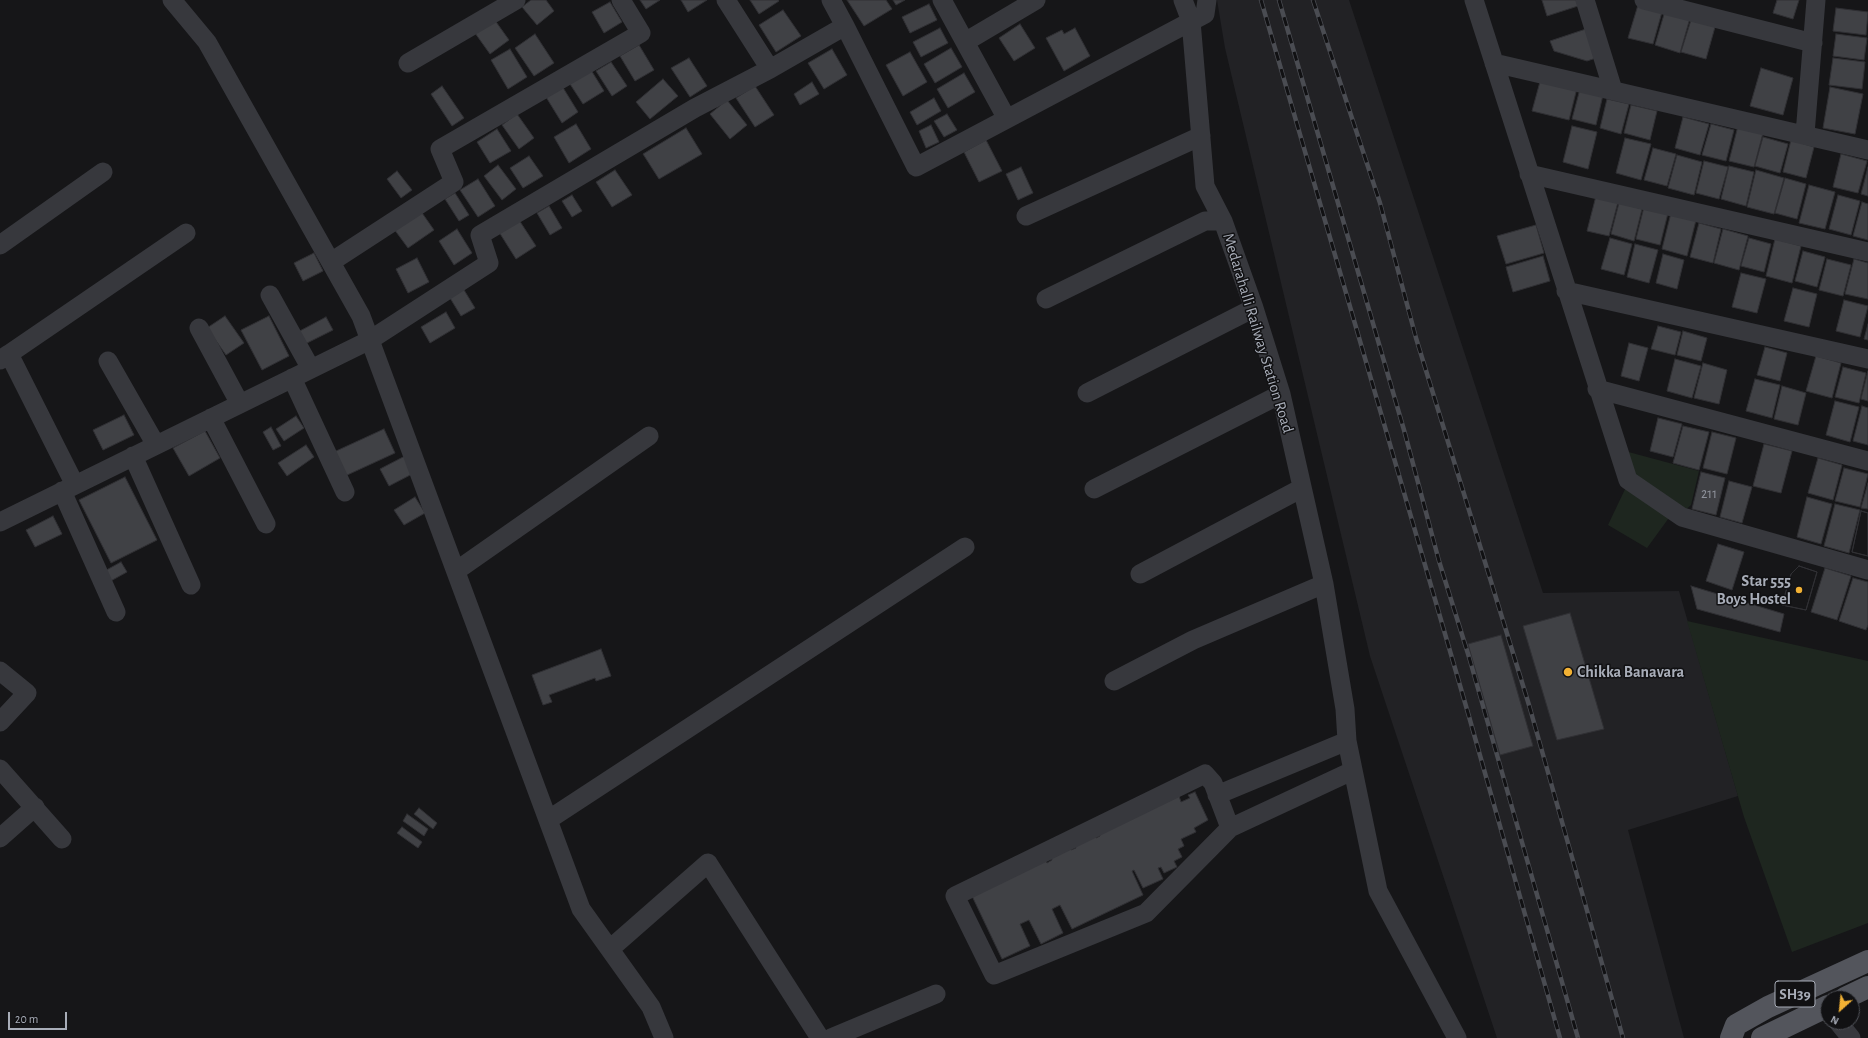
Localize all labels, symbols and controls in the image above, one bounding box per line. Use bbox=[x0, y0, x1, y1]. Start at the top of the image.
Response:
street label: Medarahalli Railway Station Road bbox=[1218, 231, 1298, 435]
house number: 211 bbox=[1701, 486, 1717, 502]
place label: Star 555 Boys Hostel bbox=[1717, 571, 1791, 609]
marker: Star 555 Boys Hostel bbox=[1794, 585, 1804, 595]
place label: Chikka Banavara bbox=[1577, 662, 1684, 682]
marker: Chikka Banavara bbox=[1562, 666, 1574, 678]
road number: SH39 bbox=[1775, 981, 1815, 1007]
north arrow bbox=[1820, 990, 1860, 1030]
scale bar bbox=[10, 1004, 69, 1030]
text: 20 m bbox=[15, 1013, 38, 1025]
text: N bbox=[1829, 1014, 1841, 1027]

